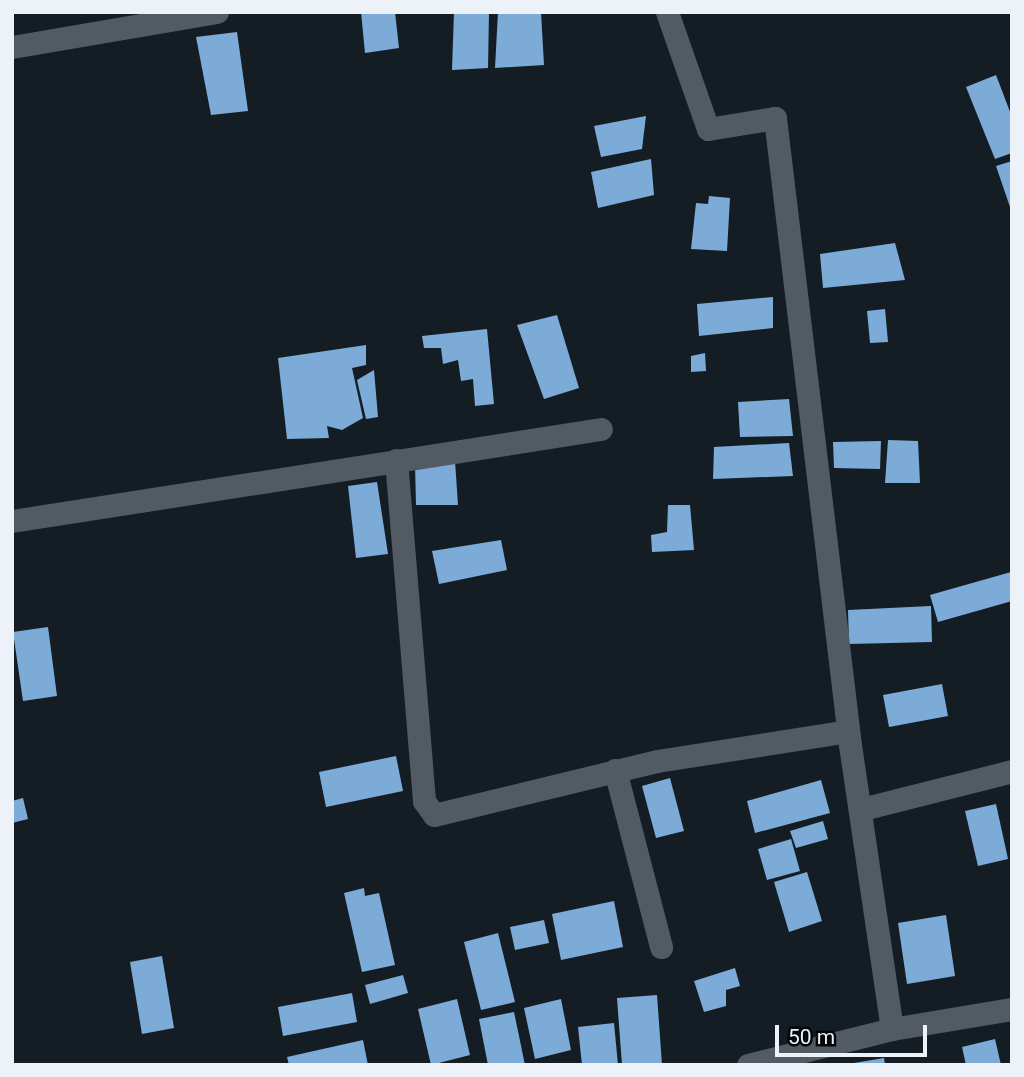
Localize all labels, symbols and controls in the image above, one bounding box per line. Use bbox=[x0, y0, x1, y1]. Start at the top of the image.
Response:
scale bar bbox=[779, 1010, 931, 1054]
text: 50 m bbox=[788, 1025, 835, 1049]

